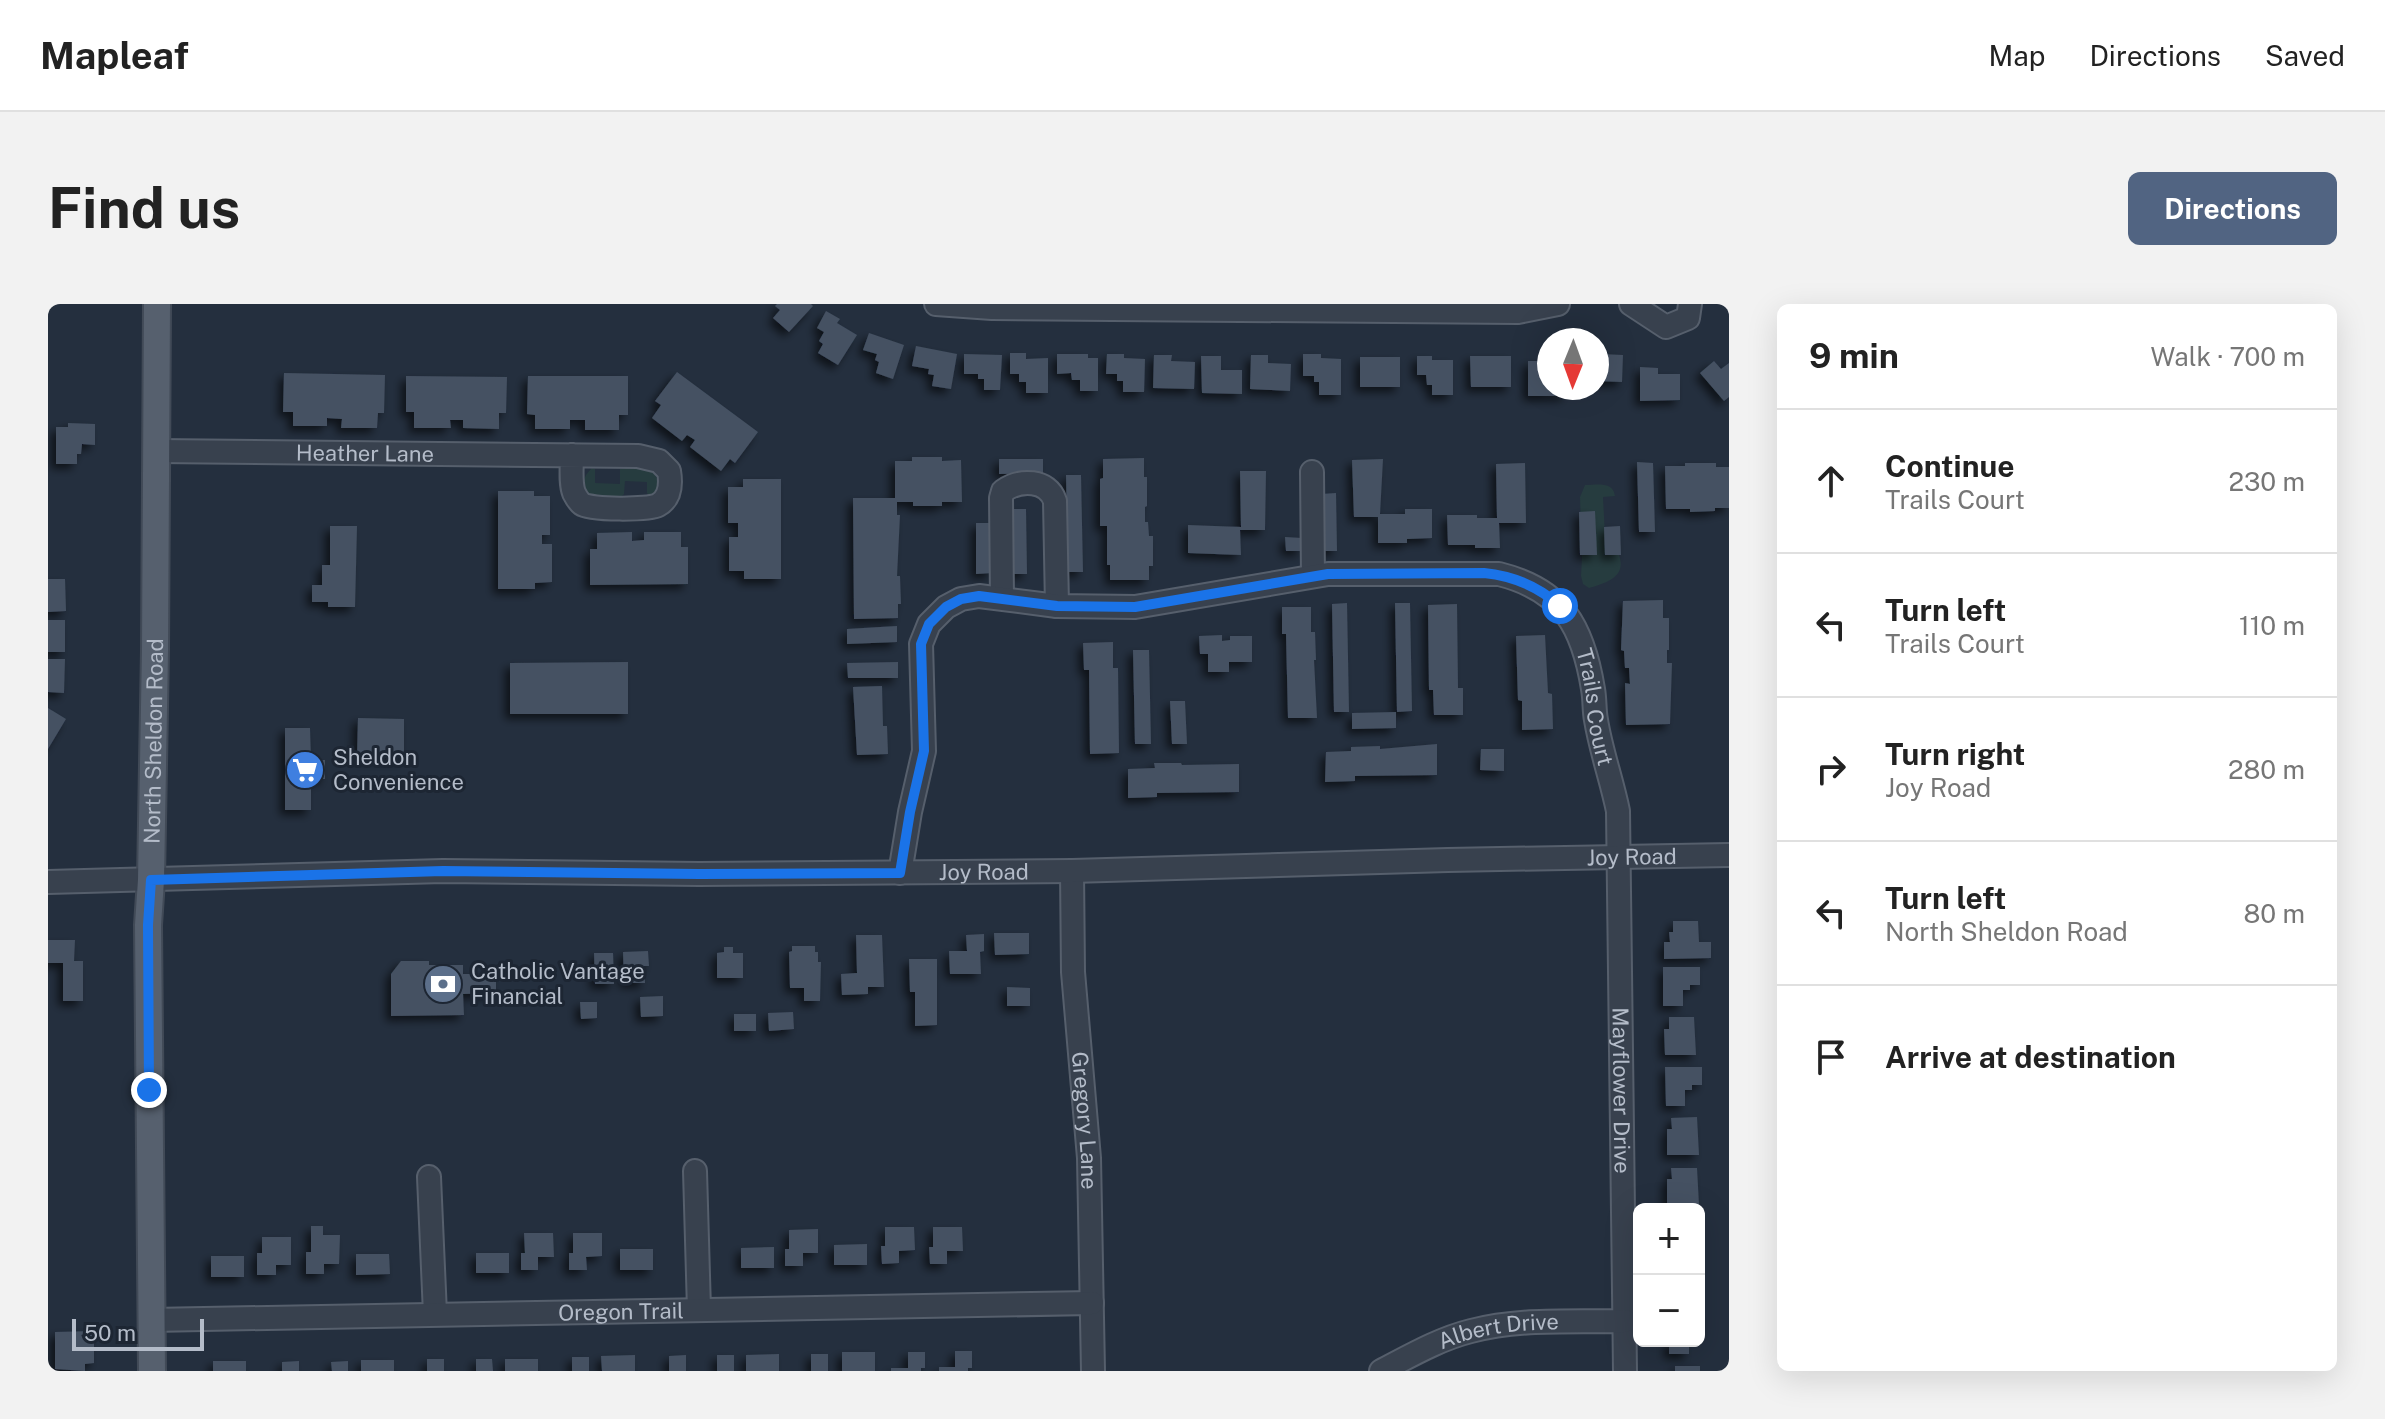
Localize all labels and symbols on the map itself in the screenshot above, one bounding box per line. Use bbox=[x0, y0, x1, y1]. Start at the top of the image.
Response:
north arrow bbox=[1537, 328, 1609, 400]
street label: Heather Lane bbox=[296, 439, 434, 467]
route start bbox=[1542, 588, 1578, 624]
street label: North Sheldon Road bbox=[139, 638, 168, 844]
street label: Trails Court bbox=[1571, 645, 1619, 768]
place label: Sheldon Convenience bbox=[333, 744, 464, 795]
supermarket icon: Sheldon Convenience bbox=[284, 749, 326, 791]
street label: Joy Road bbox=[1586, 843, 1677, 871]
street label: Joy Road bbox=[939, 858, 1029, 885]
place label: Catholic Vantage Financial bbox=[471, 958, 645, 1009]
bank icon: Catholic Vantage Financial bbox=[422, 963, 464, 1005]
street label: Mayflower Drive bbox=[1607, 1007, 1636, 1174]
street label: Gregory Lane bbox=[1067, 1050, 1103, 1190]
route end bbox=[131, 1072, 167, 1108]
street label: Oregon Trail bbox=[558, 1297, 684, 1326]
street label: Albert Drive bbox=[1434, 1308, 1559, 1354]
scale bar bbox=[72, 1315, 204, 1351]

